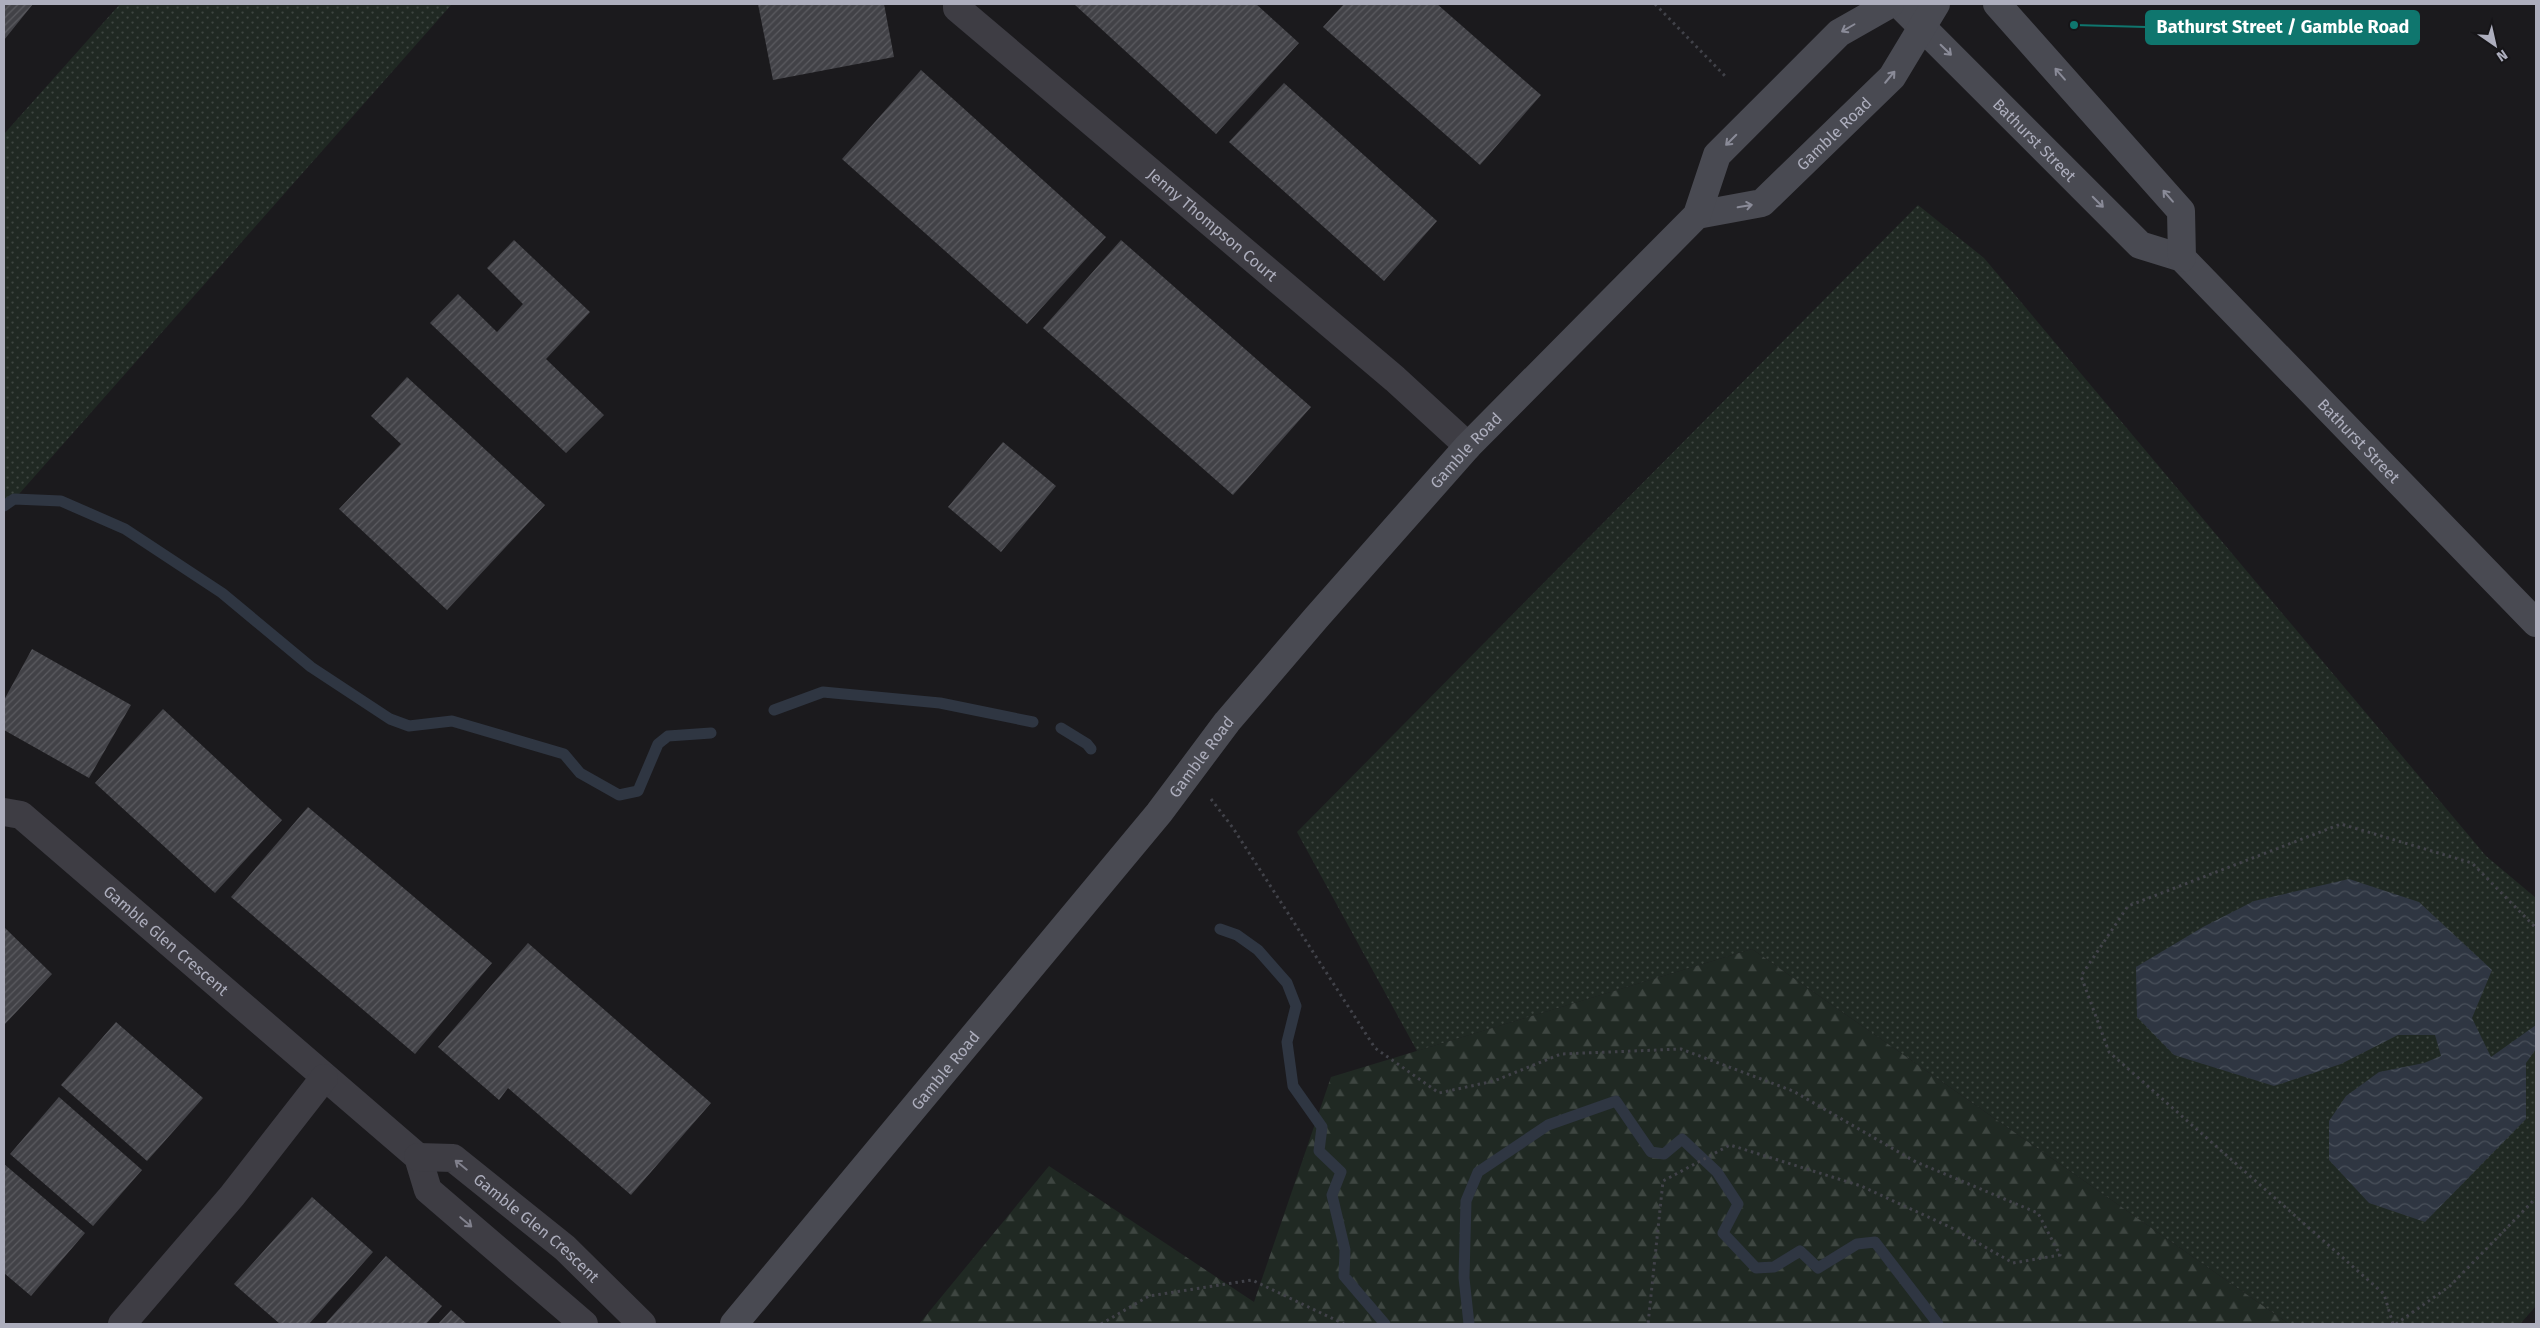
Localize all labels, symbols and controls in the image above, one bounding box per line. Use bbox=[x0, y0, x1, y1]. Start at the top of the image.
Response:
callout: Bathurst Street / Gamble Road bbox=[2146, 11, 2419, 44]
text: Bathurst Street / Gamble Road bbox=[2157, 16, 2409, 38]
north arrow bbox=[2470, 20, 2520, 70]
one-way arrow bbox=[1841, 23, 1856, 33]
one-way arrow bbox=[1940, 44, 1952, 56]
text: N bbox=[2493, 46, 2511, 65]
one-way arrow bbox=[2054, 68, 2066, 81]
one-way arrow bbox=[1885, 71, 1896, 84]
street label: Gamble Road bbox=[1792, 93, 1875, 174]
street label: Bathurst Street bbox=[1989, 94, 2080, 185]
one-way arrow bbox=[1725, 134, 1737, 147]
street label: Jenny Thompson Court bbox=[1144, 164, 1282, 285]
one-way arrow bbox=[2162, 190, 2173, 203]
one-way arrow bbox=[2092, 196, 2104, 209]
one-way arrow bbox=[1736, 201, 1752, 211]
street label: Bathurst Street bbox=[2314, 394, 2404, 487]
street label: Gamble Road bbox=[1426, 408, 1505, 492]
street label: Gamble Road bbox=[1165, 712, 1238, 801]
street label: Gamble Glen Crescent bbox=[100, 881, 233, 999]
street label: Gamble Road bbox=[907, 1027, 983, 1113]
one-way arrow bbox=[455, 1159, 468, 1170]
street label: Gamble Glen Crescent bbox=[470, 1169, 604, 1286]
one-way arrow bbox=[460, 1216, 473, 1227]

